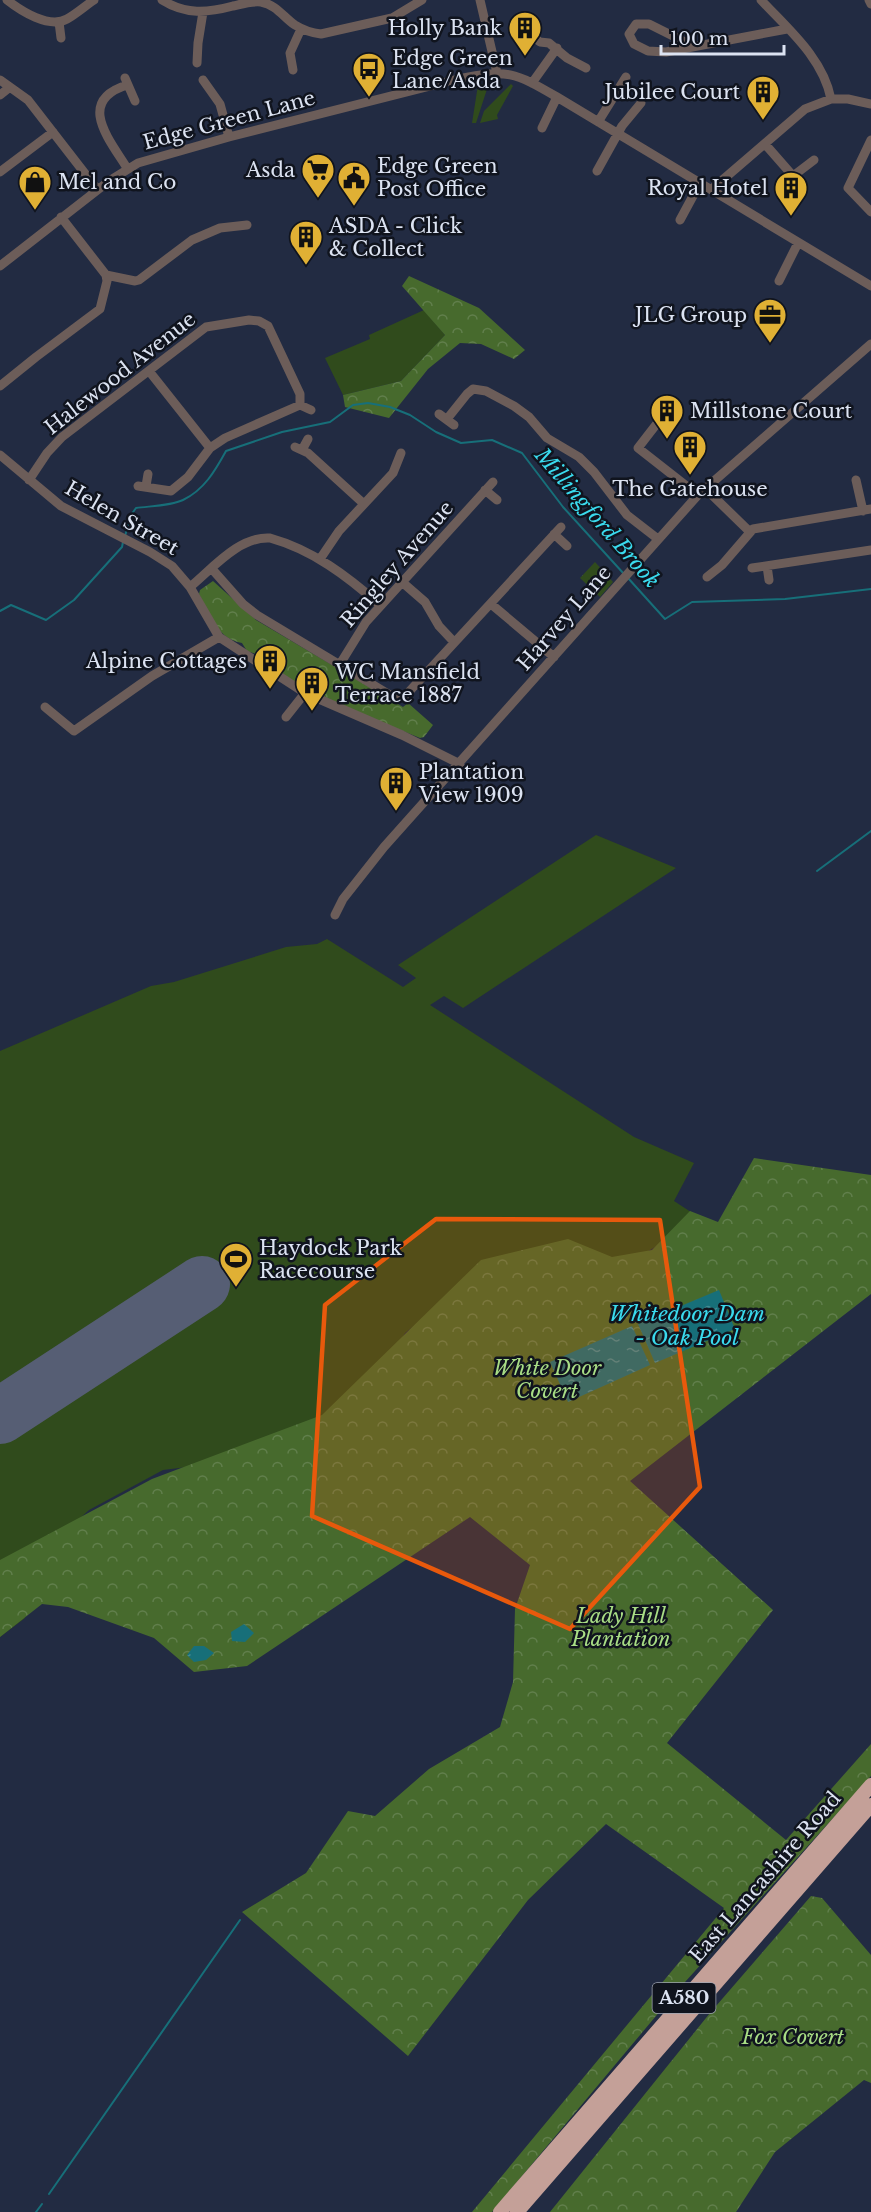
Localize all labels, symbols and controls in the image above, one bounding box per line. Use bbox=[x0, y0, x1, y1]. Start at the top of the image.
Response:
building icon: Holly Bank bbox=[507, 10, 543, 57]
place label: Holly Bank bbox=[388, 16, 503, 40]
scale bar bbox=[661, 18, 784, 56]
text: 100 m bbox=[670, 28, 728, 50]
place label: Edge Green Lane/Asda bbox=[392, 46, 513, 93]
bus stop icon: Edge Green Lane/Asda bbox=[351, 51, 387, 98]
building icon: Jubilee Court bbox=[745, 74, 781, 121]
place label: Jubilee Court bbox=[601, 80, 740, 104]
street label: Edge Green Lane bbox=[140, 85, 318, 155]
supermarket icon: Asda bbox=[300, 152, 336, 199]
place label: Edge Green Post Office bbox=[377, 154, 498, 201]
place label: Asda bbox=[245, 158, 296, 182]
public building icon: Edge Green Post Office bbox=[336, 160, 372, 207]
shop icon: Mel and Co bbox=[17, 164, 53, 211]
place label: Mel and Co bbox=[58, 170, 176, 194]
building icon: Royal Hotel bbox=[773, 170, 809, 217]
place label: Royal Hotel bbox=[647, 176, 768, 200]
place label: ASDA - Click & Collect bbox=[328, 214, 463, 261]
building icon: ASDA - Click & Collect bbox=[288, 219, 324, 266]
office icon: JLG Group bbox=[752, 297, 788, 344]
place label: JLG Group bbox=[632, 303, 747, 327]
street label: Halewood Avenue bbox=[40, 307, 200, 439]
building icon: Millstone Court bbox=[649, 393, 685, 440]
place label: Millstone Court bbox=[690, 399, 852, 423]
building icon: The Gatehouse bbox=[672, 429, 708, 476]
water label: Millingford Brook bbox=[529, 442, 665, 593]
street label: Helen Street bbox=[61, 476, 183, 560]
place label: The Gatehouse bbox=[612, 477, 768, 501]
street label: Ringley Avenue bbox=[336, 496, 458, 632]
street label: Harvey Lane bbox=[512, 561, 616, 675]
building icon: Alpine Cottages bbox=[252, 643, 288, 690]
place label: Alpine Cottages bbox=[85, 649, 247, 673]
place label: WC Mansfield Terrace 1887 bbox=[334, 660, 480, 707]
building icon: WC Mansfield Terrace 1887 bbox=[294, 665, 330, 712]
place label: Plantation View 1909 bbox=[418, 760, 524, 807]
building icon: Plantation View 1909 bbox=[378, 765, 414, 812]
place label: Haydock Park Racecourse bbox=[259, 1236, 403, 1283]
sports icon: Haydock Park Racecourse bbox=[218, 1241, 254, 1288]
water label: Whitedoor Dam - Oak Pool bbox=[609, 1301, 765, 1351]
park label: White Door Covert bbox=[493, 1356, 602, 1403]
park label: Lady Hill Plantation bbox=[570, 1604, 671, 1651]
street label: East Lancashire Road bbox=[684, 1787, 846, 1967]
road number: A580 bbox=[652, 1983, 716, 2013]
park label: Fox Covert bbox=[741, 2025, 845, 2049]

